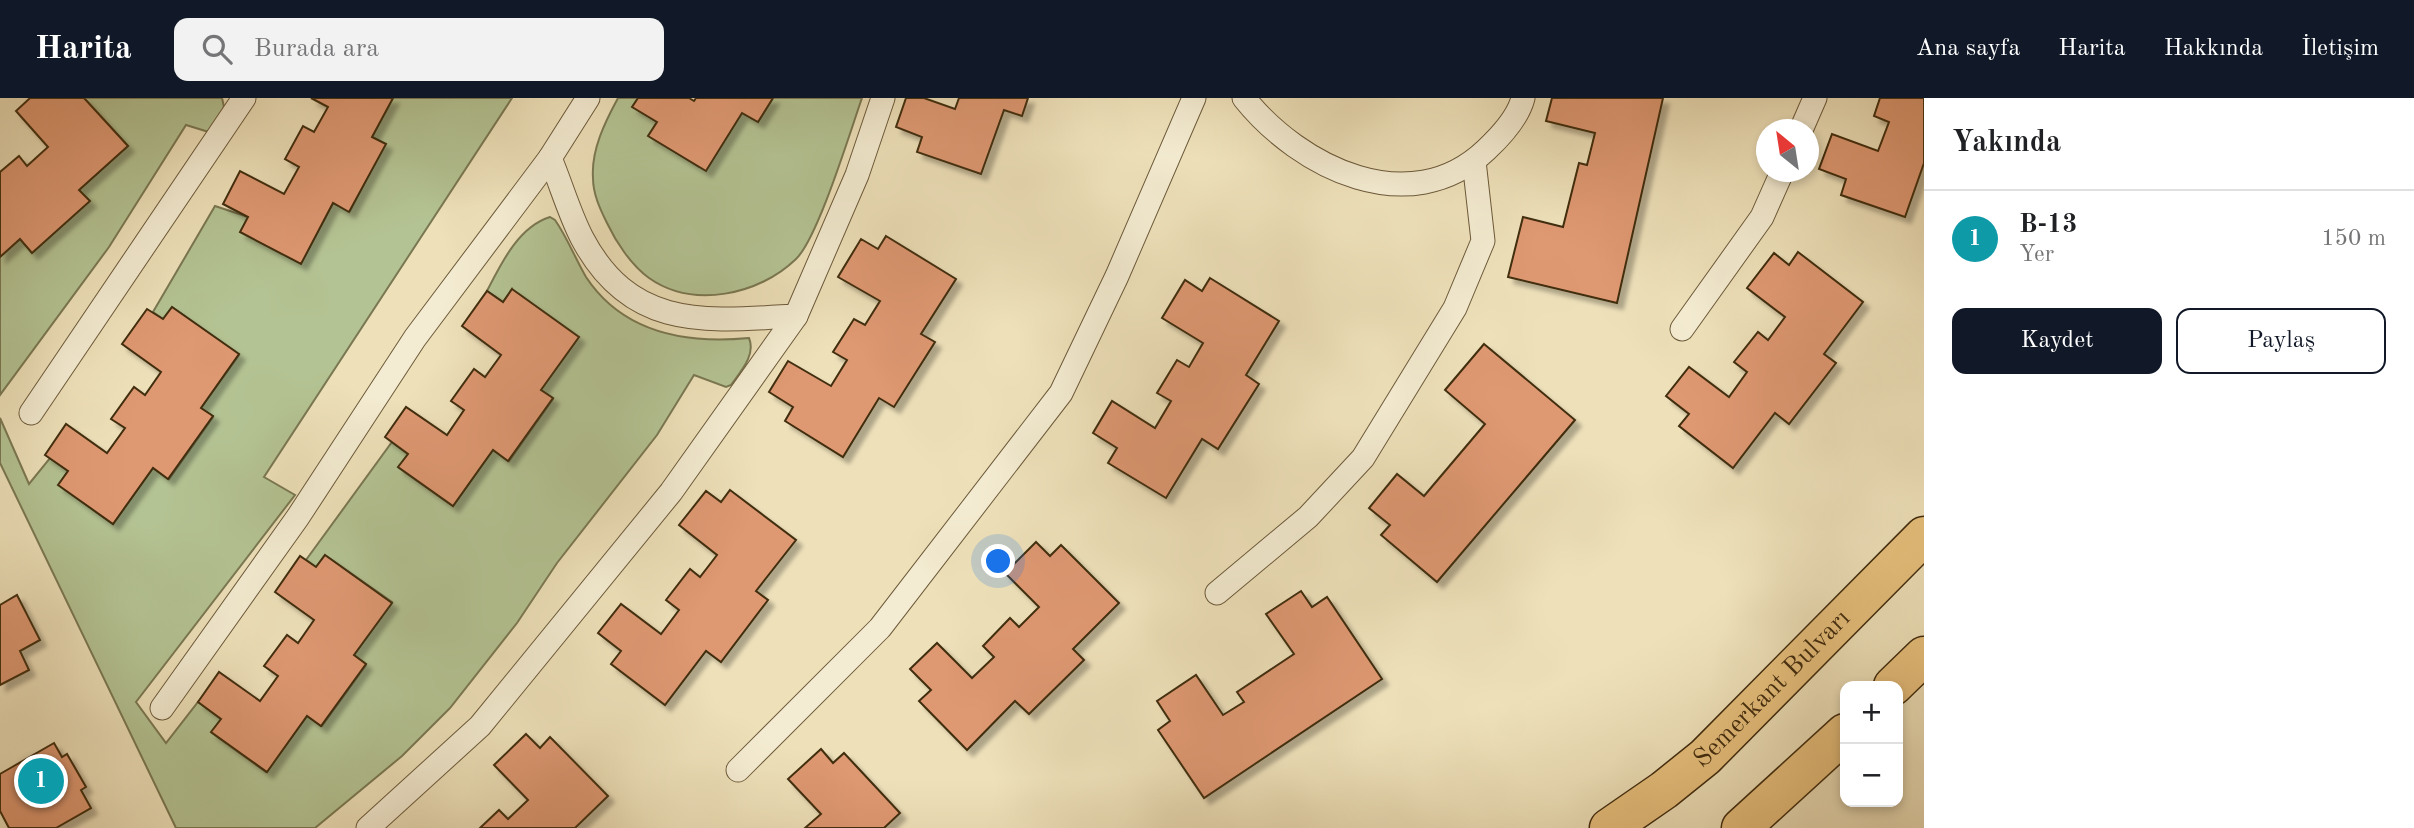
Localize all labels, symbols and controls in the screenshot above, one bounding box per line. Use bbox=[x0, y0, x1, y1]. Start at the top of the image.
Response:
search box bbox=[174, 18, 664, 81]
icon: search bbox=[198, 30, 236, 68]
text: Harita bbox=[35, 33, 132, 66]
text: Burada ara bbox=[254, 36, 379, 62]
text: Ana sayfa bbox=[1916, 37, 2020, 61]
text: Harita bbox=[2058, 37, 2126, 61]
text: Hakkında bbox=[2164, 37, 2263, 61]
text: İletişim bbox=[2301, 37, 2379, 61]
north arrow bbox=[1756, 119, 1819, 182]
text: Yakında bbox=[1952, 128, 2061, 158]
text: B-13 bbox=[2019, 212, 2077, 238]
text: 1 bbox=[1968, 227, 1982, 250]
text: 150 m bbox=[2321, 227, 2386, 250]
text: Yer bbox=[2019, 243, 2054, 266]
button: Kaydet bbox=[1952, 308, 2162, 374]
button: Paylaş bbox=[2176, 308, 2386, 374]
your location bbox=[981, 544, 1015, 578]
street label: Semerkant Bulvarı bbox=[1689, 605, 1856, 773]
map controls bbox=[1840, 681, 1903, 807]
button: + bbox=[1840, 681, 1903, 744]
button: − bbox=[1840, 744, 1903, 807]
pin: 1 bbox=[18, 755, 64, 807]

